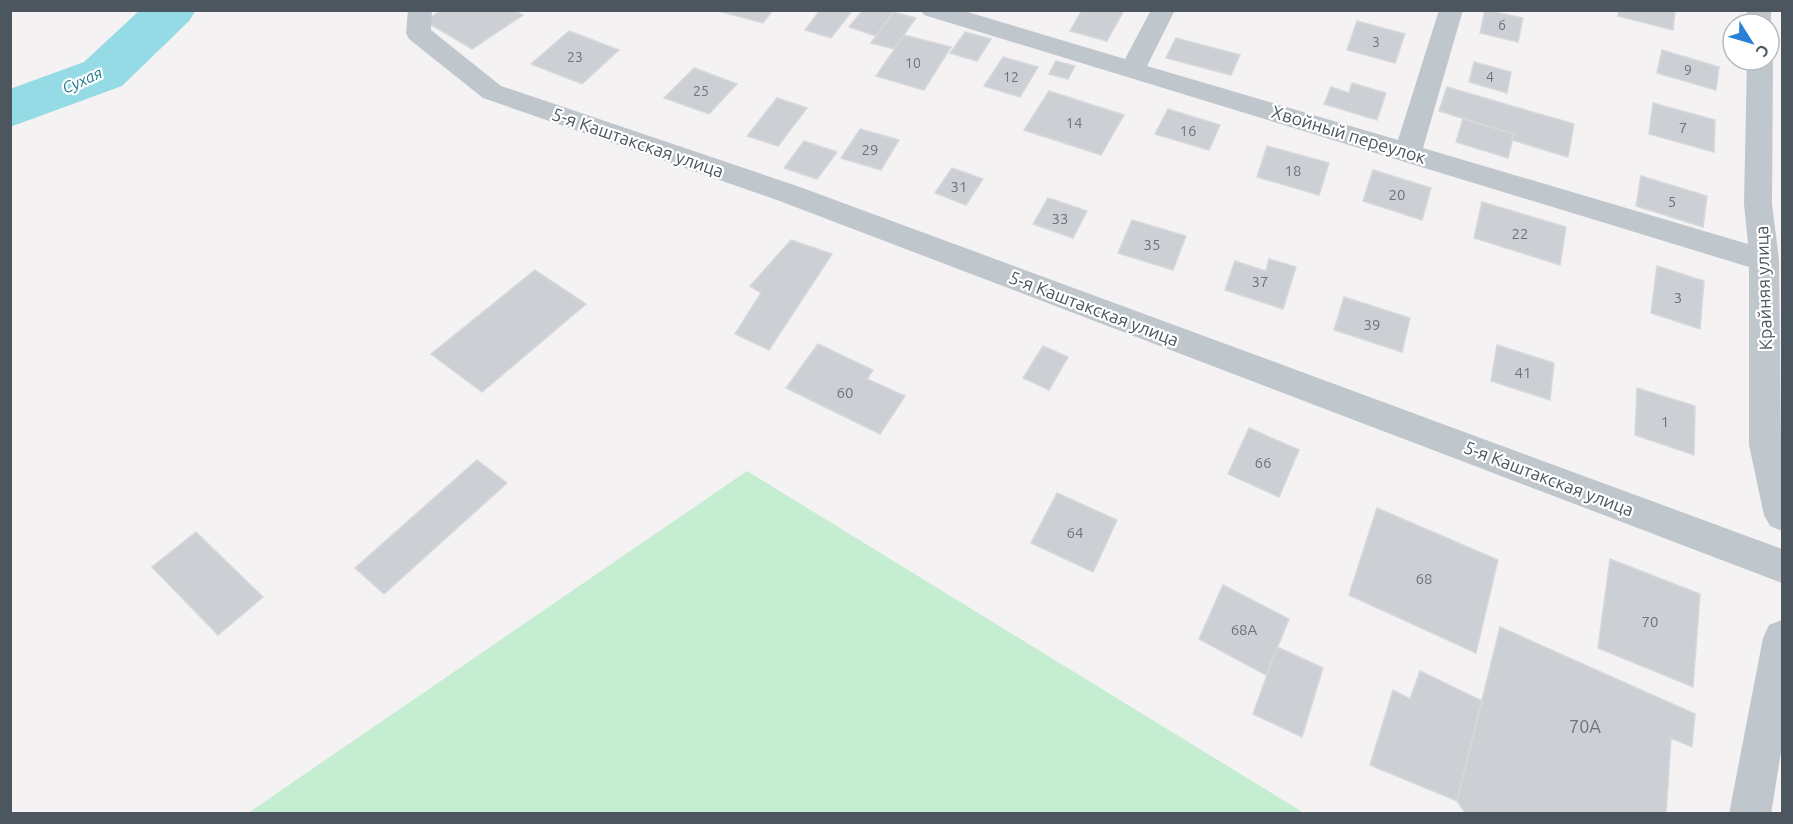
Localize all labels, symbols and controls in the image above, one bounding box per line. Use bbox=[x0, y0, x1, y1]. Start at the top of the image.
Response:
north arrow bbox=[1721, 12, 1781, 72]
house number: 6 bbox=[1498, 17, 1506, 33]
house number: 3 bbox=[1372, 34, 1380, 50]
text: С bbox=[1753, 42, 1773, 61]
house number: 23 bbox=[567, 49, 583, 65]
house number: 10 bbox=[905, 55, 921, 71]
house number: 9 bbox=[1684, 62, 1692, 78]
water label: Сухая bbox=[59, 63, 105, 97]
house number: 12 bbox=[1003, 69, 1019, 85]
house number: 4 bbox=[1486, 69, 1494, 85]
house number: 25 bbox=[693, 83, 709, 99]
street label: Хвойный переулок bbox=[1269, 101, 1429, 167]
street label: 5-я Каштакская улица bbox=[550, 103, 726, 181]
house number: 14 bbox=[1066, 114, 1082, 131]
house number: 7 bbox=[1679, 119, 1687, 136]
house number: 16 bbox=[1180, 122, 1196, 139]
house number: 29 bbox=[862, 141, 878, 158]
house number: 18 bbox=[1285, 162, 1301, 179]
house number: 31 bbox=[951, 178, 967, 195]
house number: 20 bbox=[1389, 186, 1405, 203]
house number: 5 bbox=[1668, 193, 1676, 210]
house number: 33 bbox=[1052, 210, 1068, 227]
house number: 22 bbox=[1512, 225, 1528, 242]
street label: Крайняя улица bbox=[1751, 225, 1775, 351]
house number: 35 bbox=[1144, 236, 1160, 253]
street label: 5-я Каштакская улица bbox=[1006, 266, 1182, 350]
house number: 37 bbox=[1252, 273, 1268, 290]
house number: 3 bbox=[1674, 289, 1682, 306]
house number: 39 bbox=[1364, 316, 1380, 333]
house number: 41 bbox=[1515, 364, 1531, 381]
house number: 60 bbox=[837, 384, 853, 401]
house number: 1 bbox=[1661, 413, 1669, 430]
street label: 5-я Каштакская улица bbox=[1461, 436, 1637, 520]
house number: 66 bbox=[1255, 454, 1271, 471]
house number: 64 bbox=[1067, 524, 1083, 541]
house number: 68 bbox=[1416, 570, 1432, 587]
house number: 70 bbox=[1642, 613, 1658, 630]
house number: 68А bbox=[1231, 621, 1258, 638]
house number: 70А bbox=[1569, 716, 1601, 736]

